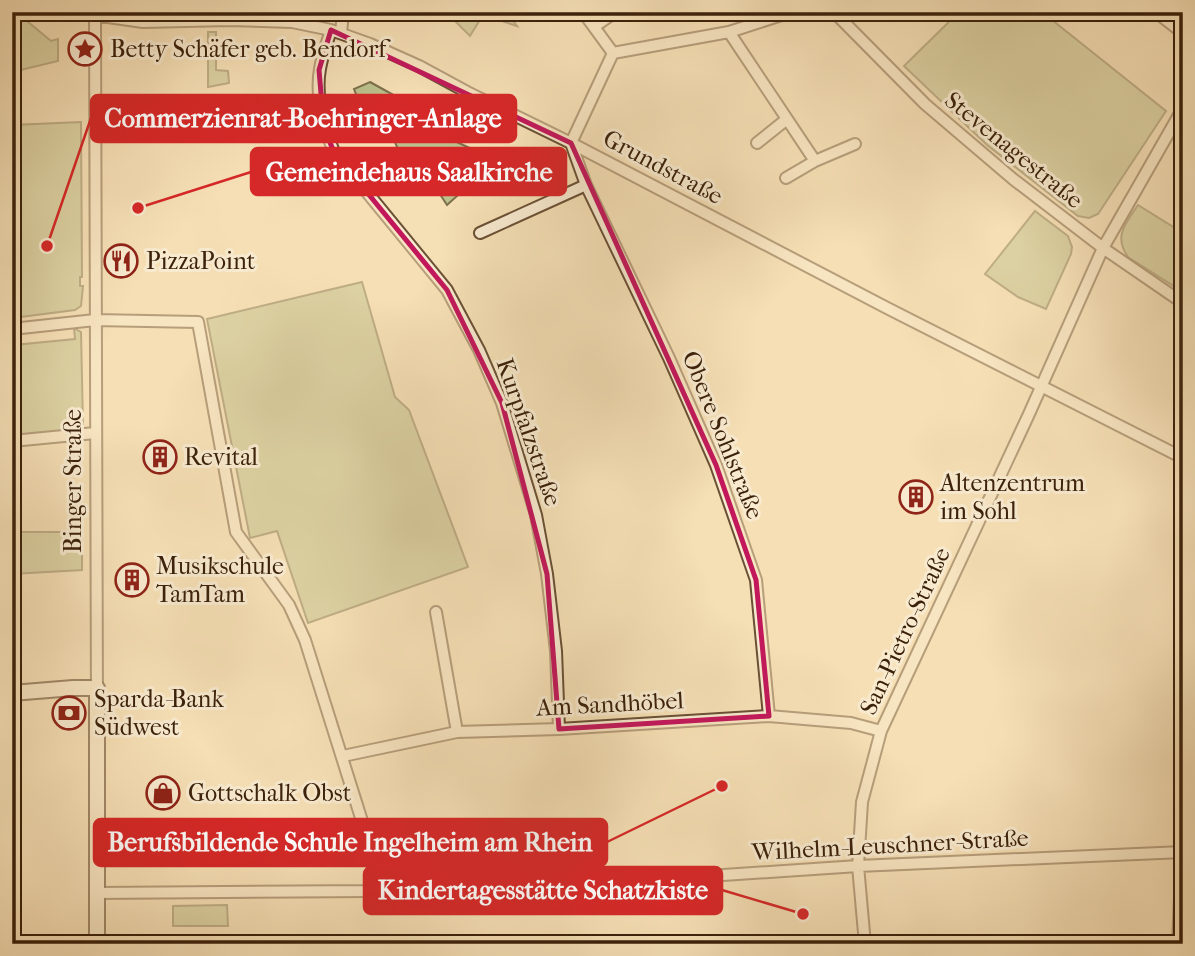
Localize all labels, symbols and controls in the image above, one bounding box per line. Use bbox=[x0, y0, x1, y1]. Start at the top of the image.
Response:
place icon: Betty Schäfer geb. Bendorf bbox=[66, 30, 104, 68]
place label: Betty Schäfer geb. Bendorf bbox=[110, 35, 391, 63]
street label: Stevenagestraße bbox=[939, 86, 1089, 214]
callout: Commerzienrat-Boehringer-Anlage bbox=[91, 95, 516, 142]
text: Commerzienrat-Boehringer-Anlage bbox=[104, 103, 502, 134]
street label: Grundstraße bbox=[598, 124, 728, 210]
callout: Gemeindehaus Saalkirche bbox=[251, 148, 566, 195]
text: Gemeindehaus Saalkirche bbox=[265, 157, 553, 188]
restaurant icon: PizzaPoint bbox=[102, 242, 140, 280]
place label: PizzaPoint bbox=[146, 247, 256, 275]
street label: Obere Sohlstraße bbox=[677, 347, 770, 523]
street label: Kurpfalzstraße bbox=[491, 354, 567, 510]
street label: Binger Straße bbox=[59, 409, 87, 553]
building icon: Revital bbox=[141, 438, 179, 476]
place label: Revital bbox=[184, 443, 258, 471]
place label: Altenzentrum im Sohl bbox=[939, 469, 1085, 525]
building icon: Altenzentrum im Sohl bbox=[897, 478, 935, 516]
street label: San-Pietro-Straße bbox=[854, 543, 956, 719]
place label: Musikschule TamTam bbox=[156, 552, 284, 608]
building icon: Musikschule TamTam bbox=[113, 561, 151, 599]
place label: Sparda-Bank Südwest bbox=[94, 685, 224, 741]
street label: Am Sandhöbel bbox=[535, 686, 685, 722]
bank icon: Sparda-Bank Südwest bbox=[50, 694, 88, 732]
shop icon: Gottschalk Obst bbox=[144, 774, 182, 812]
place label: Gottschalk Obst bbox=[188, 779, 352, 807]
callout: Berufsbildende Schule Ingelheim am Rhein bbox=[94, 819, 607, 866]
street label: Wilhelm-Leuschner-Straße bbox=[750, 824, 1029, 866]
text: Berufsbildende Schule Ingelheim am Rhein bbox=[107, 827, 593, 858]
callout: Kindertagesstätte Schatzkiste bbox=[364, 867, 722, 914]
text: Kindertagesstätte Schatzkiste bbox=[378, 875, 708, 906]

